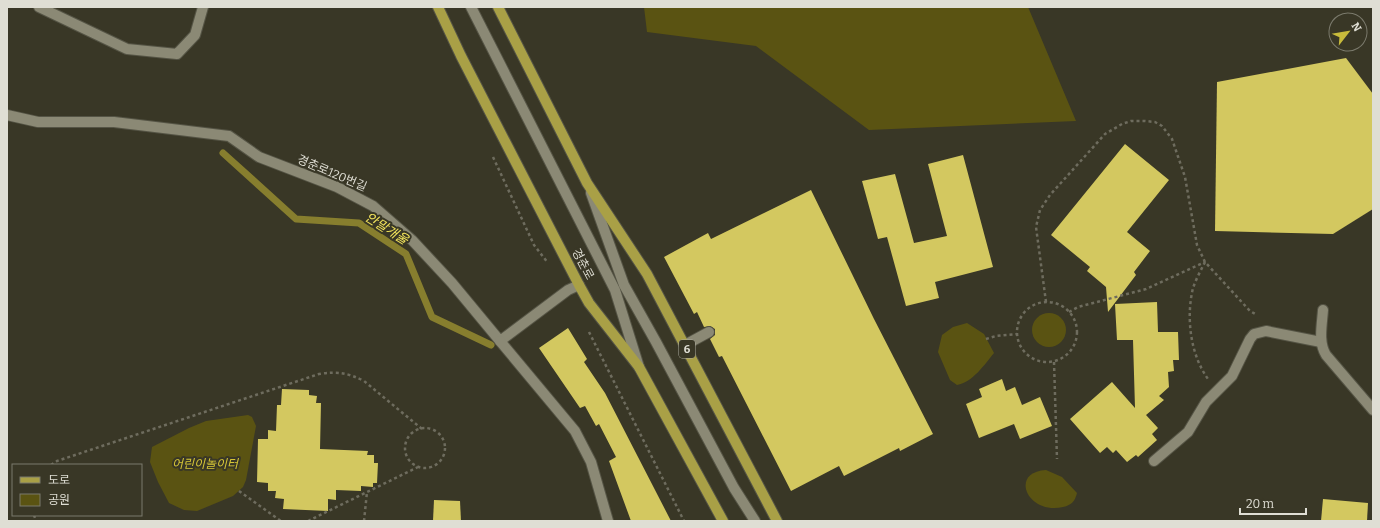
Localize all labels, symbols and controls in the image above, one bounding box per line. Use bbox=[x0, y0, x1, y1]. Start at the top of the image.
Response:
north arrow bbox=[1328, 12, 1368, 52]
text: N bbox=[1348, 20, 1364, 35]
street label: 경춘로120번길 bbox=[295, 152, 369, 194]
water label: 안말개울 bbox=[362, 209, 412, 248]
street label: 경춘로 bbox=[569, 246, 597, 282]
road number: 6 bbox=[679, 340, 695, 358]
park label: 어린이놀이터 bbox=[172, 457, 240, 471]
legend bbox=[12, 464, 142, 516]
text: 도로 bbox=[48, 473, 70, 487]
scale bar bbox=[1240, 490, 1306, 516]
text: 공원 bbox=[48, 493, 70, 507]
text: 20 m bbox=[1246, 497, 1275, 511]

